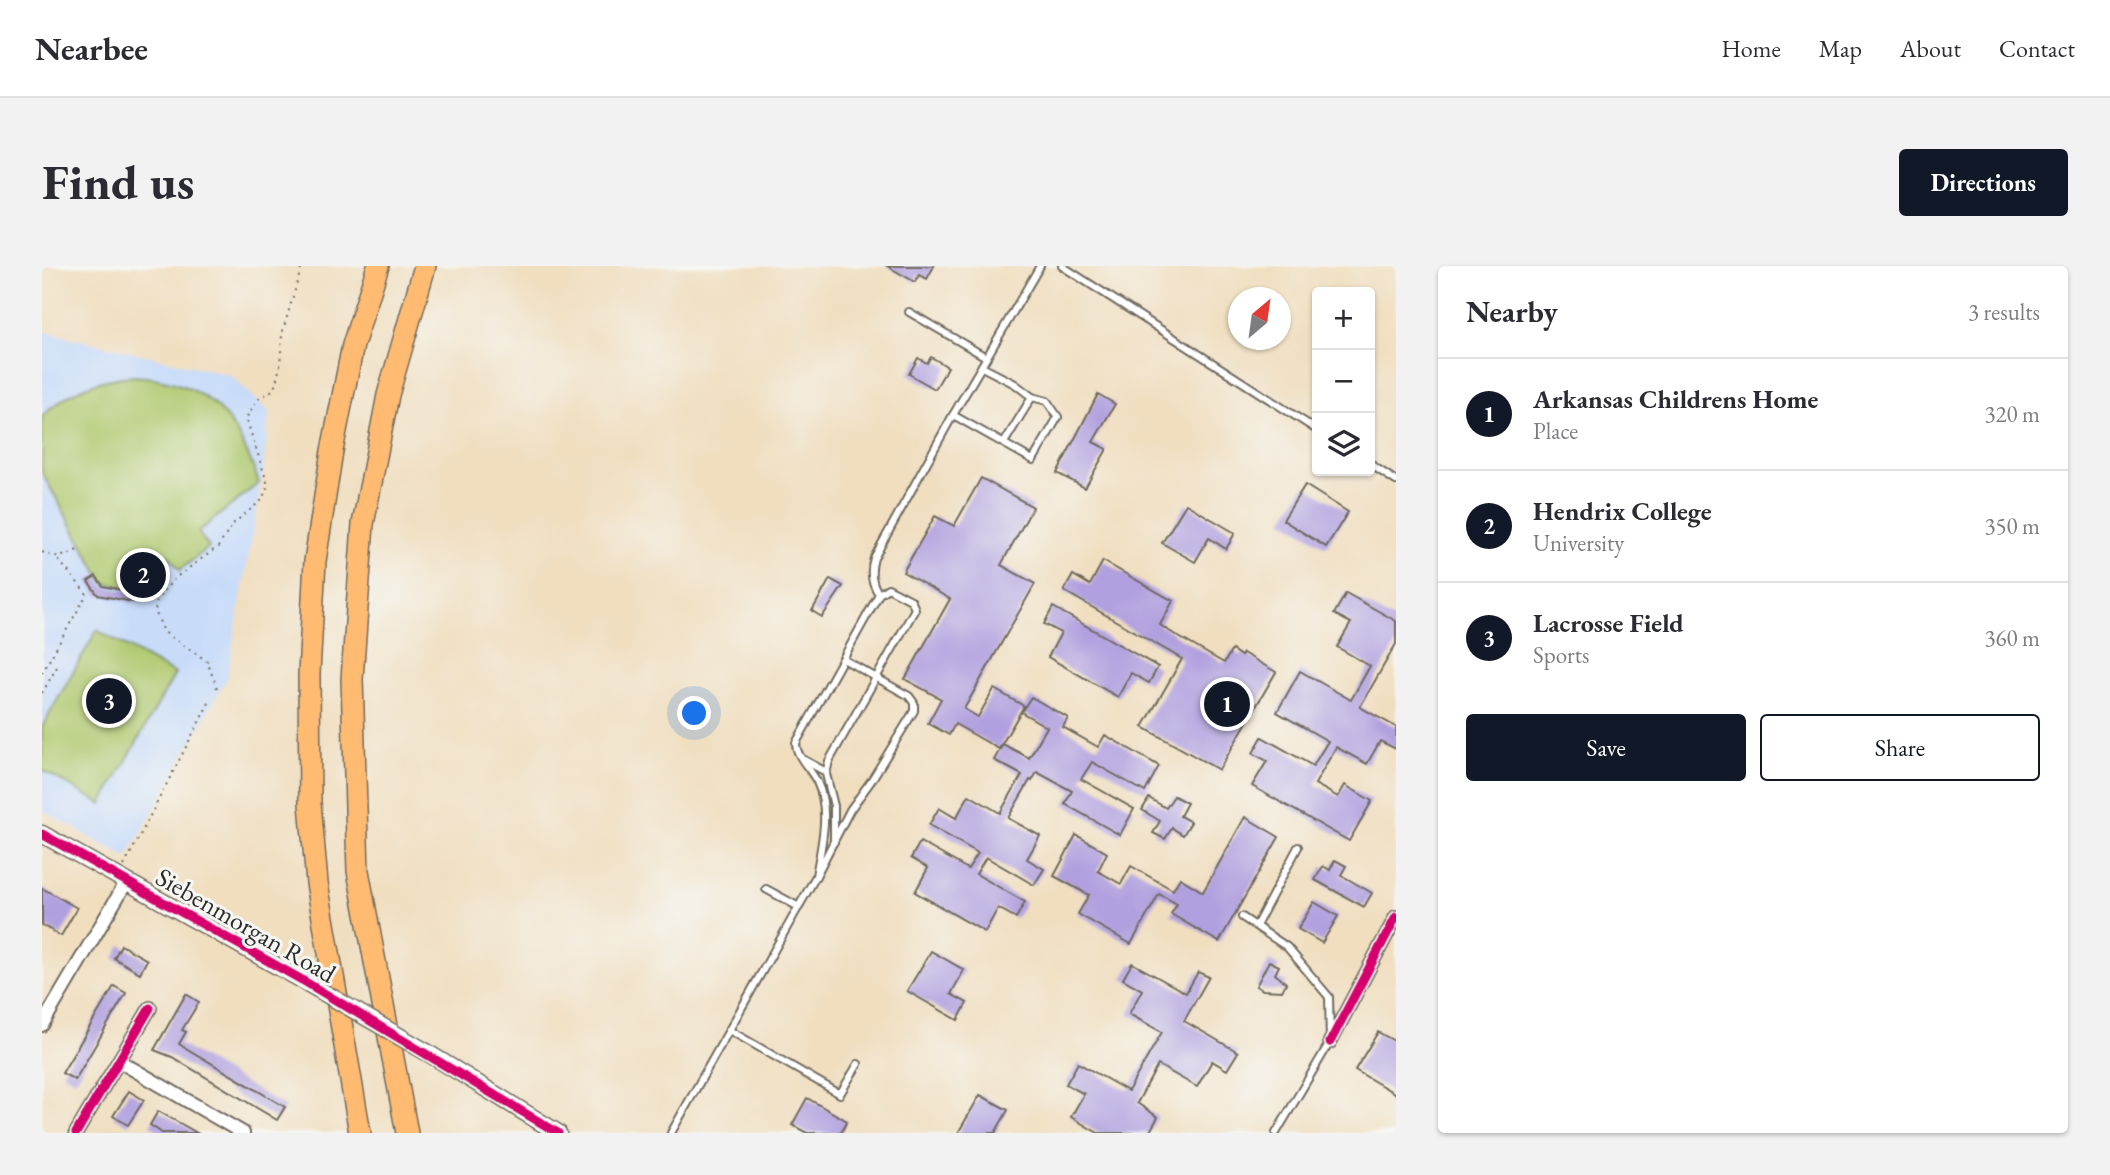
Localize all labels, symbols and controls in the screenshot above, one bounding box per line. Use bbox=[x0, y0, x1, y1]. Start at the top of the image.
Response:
text: Nearbee bbox=[35, 27, 148, 70]
text: Home bbox=[1721, 33, 1781, 64]
text: Map bbox=[1819, 33, 1862, 64]
text: About bbox=[1900, 33, 1961, 64]
text: Contact bbox=[1999, 33, 2075, 64]
button: Directions bbox=[1899, 149, 2068, 216]
text: Find us bbox=[42, 150, 194, 214]
north arrow bbox=[1228, 287, 1291, 350]
map controls bbox=[1312, 287, 1375, 476]
button: + bbox=[1312, 287, 1375, 350]
text: Nearby bbox=[1466, 292, 1558, 331]
text: 3 results bbox=[1968, 297, 2040, 327]
button: − bbox=[1312, 350, 1375, 413]
text: Arkansas Childrens Home bbox=[1533, 382, 1818, 416]
text: 1 bbox=[1483, 399, 1495, 429]
text: 320 m bbox=[1984, 399, 2040, 429]
button: layers bbox=[1312, 413, 1375, 476]
text: Place bbox=[1533, 416, 1578, 446]
text: Hendrix College bbox=[1533, 494, 1711, 528]
text: 2 bbox=[1483, 511, 1495, 541]
text: 350 m bbox=[1984, 511, 2040, 541]
text: University bbox=[1533, 528, 1624, 558]
pin: 2 bbox=[120, 549, 166, 601]
text: Lacrosse Field bbox=[1533, 606, 1684, 640]
text: 3 bbox=[1483, 623, 1495, 653]
text: 360 m bbox=[1984, 623, 2040, 653]
text: Sports bbox=[1533, 640, 1589, 670]
pin: 3 bbox=[86, 675, 132, 727]
pin: 1 bbox=[1204, 678, 1250, 730]
your location bbox=[677, 696, 711, 730]
button: Save bbox=[1466, 714, 1746, 781]
button: Share bbox=[1760, 714, 2040, 781]
street label: Siebenmorgan Road bbox=[150, 860, 343, 991]

